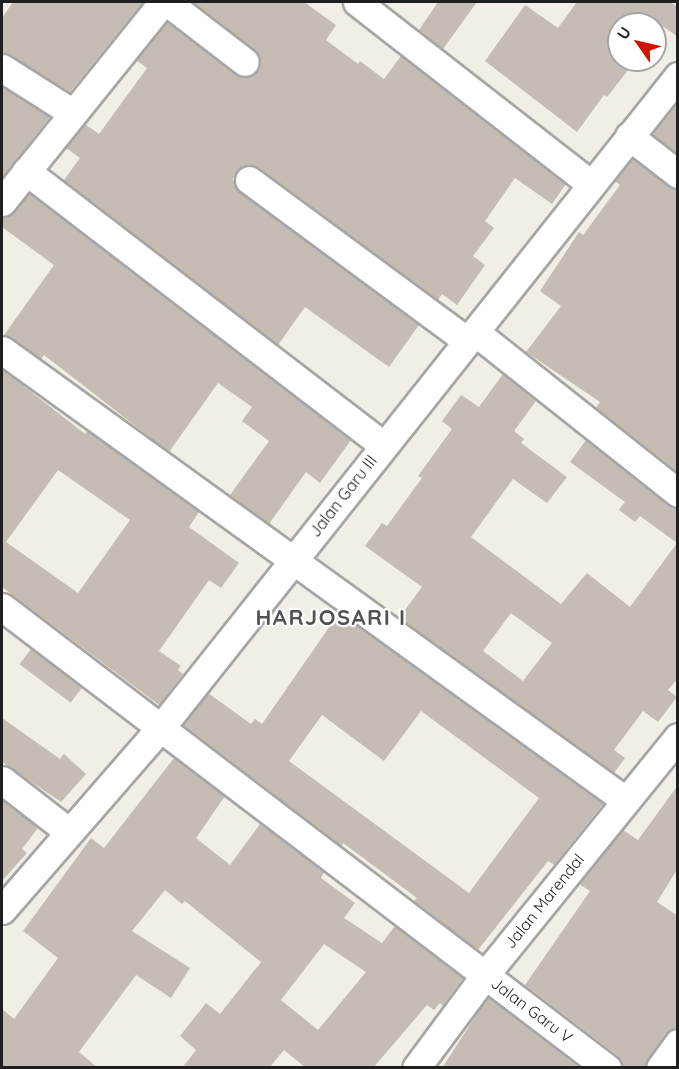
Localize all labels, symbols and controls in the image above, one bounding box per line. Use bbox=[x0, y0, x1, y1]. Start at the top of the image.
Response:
north arrow bbox=[607, 12, 667, 72]
text: U bbox=[612, 23, 635, 43]
street label: Jalan Garu III bbox=[305, 451, 381, 541]
district label: HARJOSARI I bbox=[256, 605, 406, 631]
street label: Jalan Marendal bbox=[500, 850, 588, 952]
street label: Jalan Garu V bbox=[487, 973, 577, 1047]

